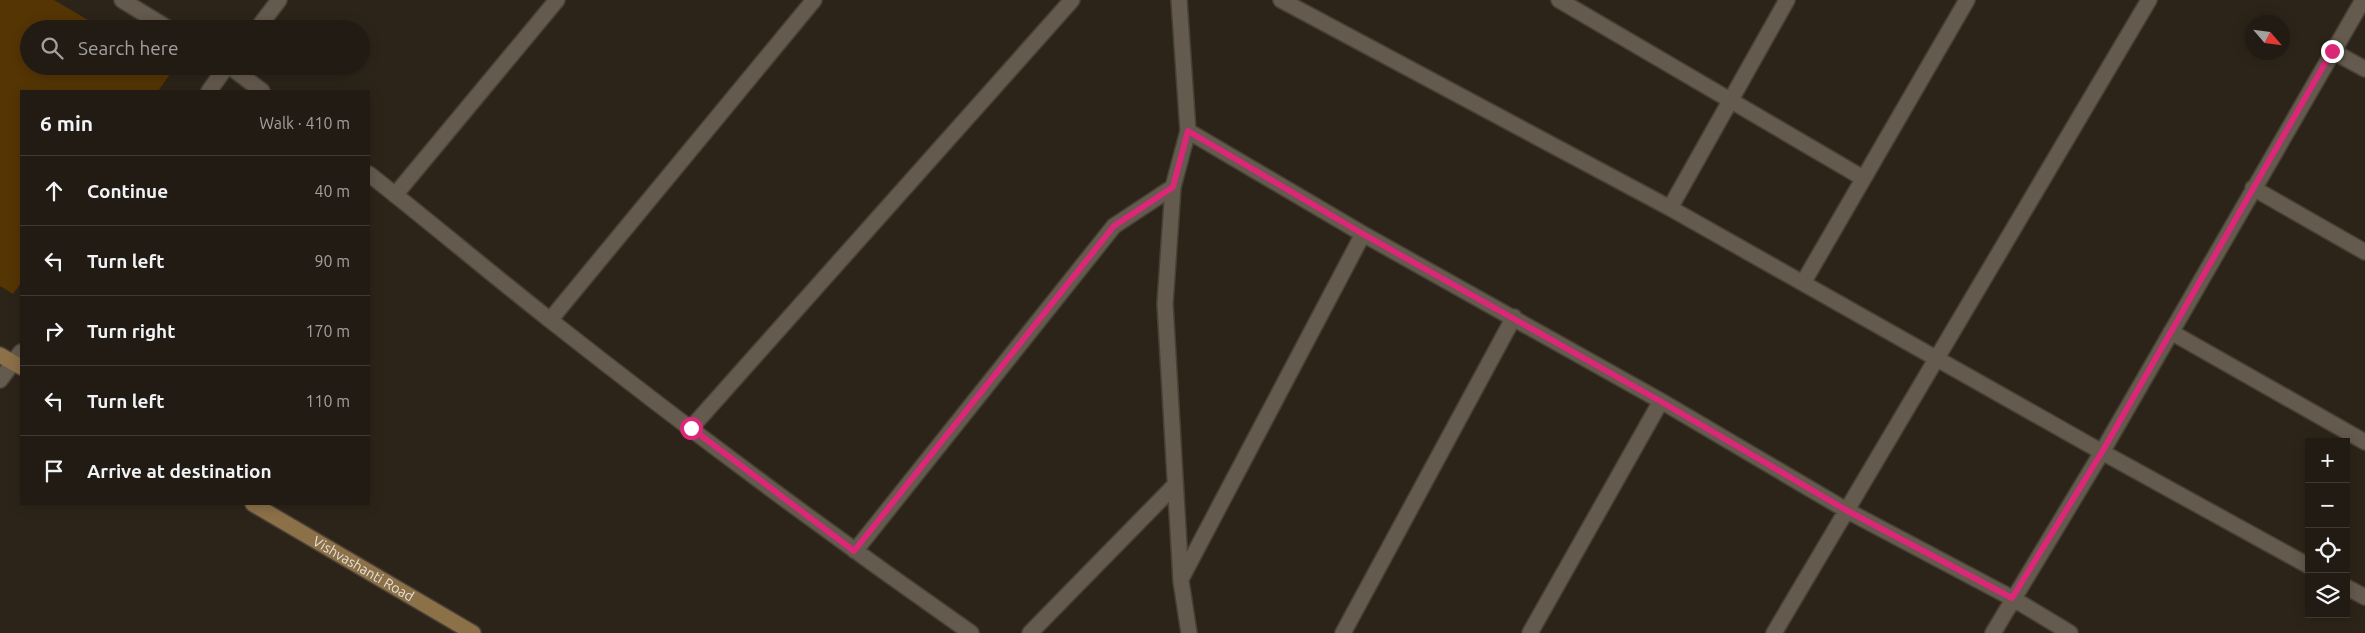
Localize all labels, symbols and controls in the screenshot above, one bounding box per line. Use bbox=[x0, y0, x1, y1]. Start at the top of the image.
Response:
north arrow bbox=[2245, 15, 2290, 60]
search box bbox=[20, 20, 370, 75]
icon: search bbox=[38, 34, 66, 62]
text: Search here bbox=[78, 37, 178, 59]
route end bbox=[2321, 40, 2344, 63]
text: 6 min bbox=[40, 111, 93, 135]
text: Walk · 410 m bbox=[259, 114, 350, 132]
icon: ahead bbox=[40, 177, 68, 205]
text: Continue bbox=[87, 180, 168, 202]
text: 40 m bbox=[314, 182, 350, 200]
icon: left bbox=[40, 247, 68, 275]
text: Turn left bbox=[87, 250, 165, 272]
text: 90 m bbox=[314, 252, 350, 270]
icon: right bbox=[40, 317, 68, 345]
text: Turn right bbox=[87, 320, 175, 342]
text: 170 m bbox=[305, 322, 350, 340]
icon: left bbox=[40, 387, 68, 415]
text: Turn left bbox=[87, 390, 165, 412]
text: 110 m bbox=[305, 392, 350, 410]
route start bbox=[680, 417, 703, 440]
map controls bbox=[2305, 438, 2350, 618]
button: + bbox=[2305, 438, 2350, 483]
icon: arrive bbox=[40, 457, 68, 485]
text: Arrive at destination bbox=[87, 460, 272, 482]
button: − bbox=[2305, 483, 2350, 528]
button: locate bbox=[2305, 528, 2350, 573]
street label: Vishvashanti Road bbox=[310, 533, 417, 605]
button: layers bbox=[2305, 573, 2350, 618]

